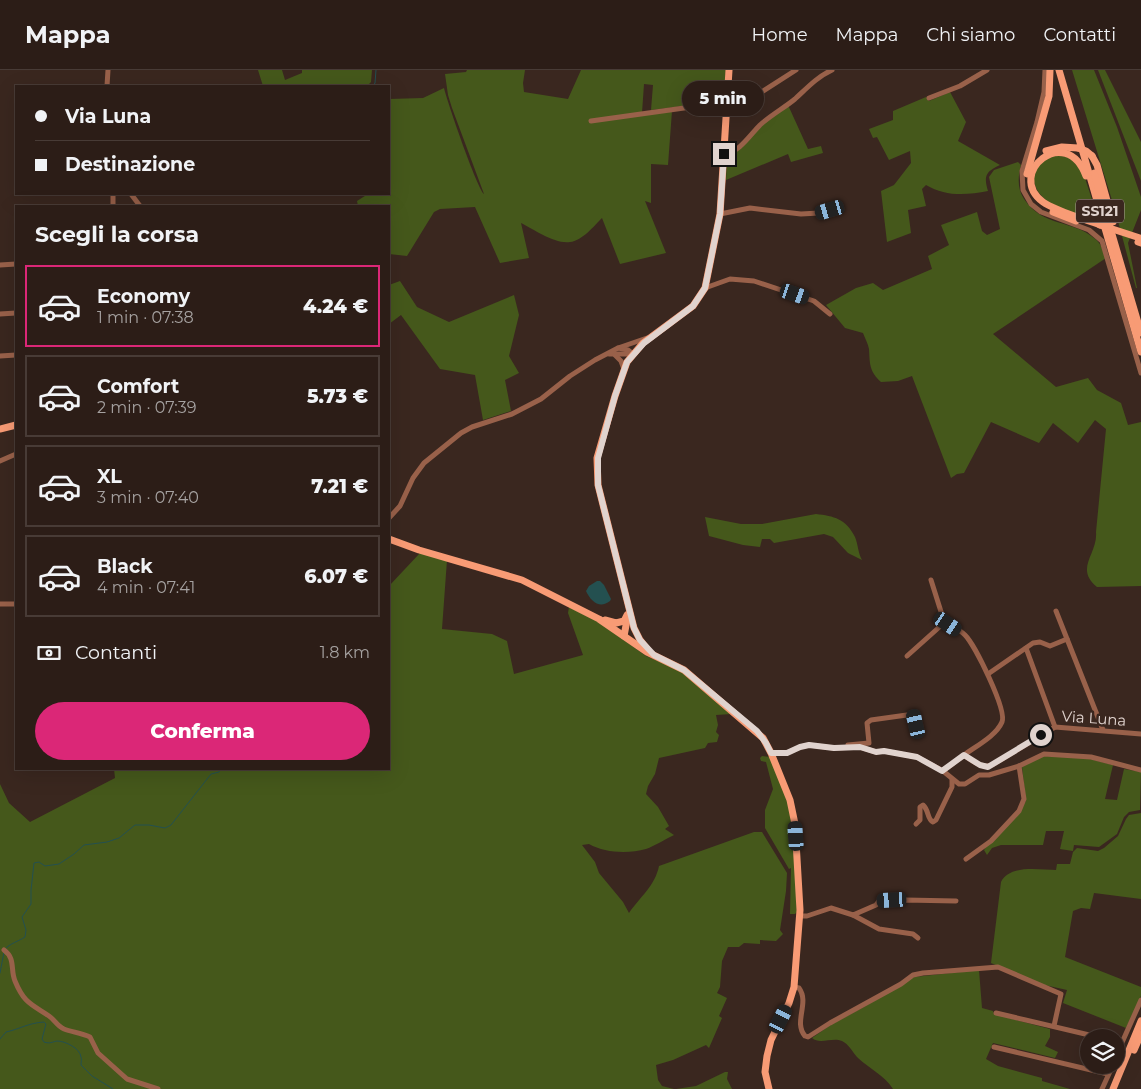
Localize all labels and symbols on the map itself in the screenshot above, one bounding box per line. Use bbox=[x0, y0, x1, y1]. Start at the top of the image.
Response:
callout: 5 min bbox=[683, 82, 765, 116]
route end bbox=[713, 143, 735, 165]
car bbox=[813, 199, 846, 221]
road number: SS121 bbox=[1076, 200, 1124, 222]
car bbox=[778, 282, 811, 306]
car bbox=[931, 609, 964, 639]
street label: Via Luna bbox=[1061, 706, 1127, 730]
car bbox=[905, 708, 926, 740]
route start bbox=[1030, 724, 1052, 746]
car bbox=[787, 821, 804, 851]
car bbox=[876, 892, 907, 908]
car bbox=[767, 1002, 794, 1036]

